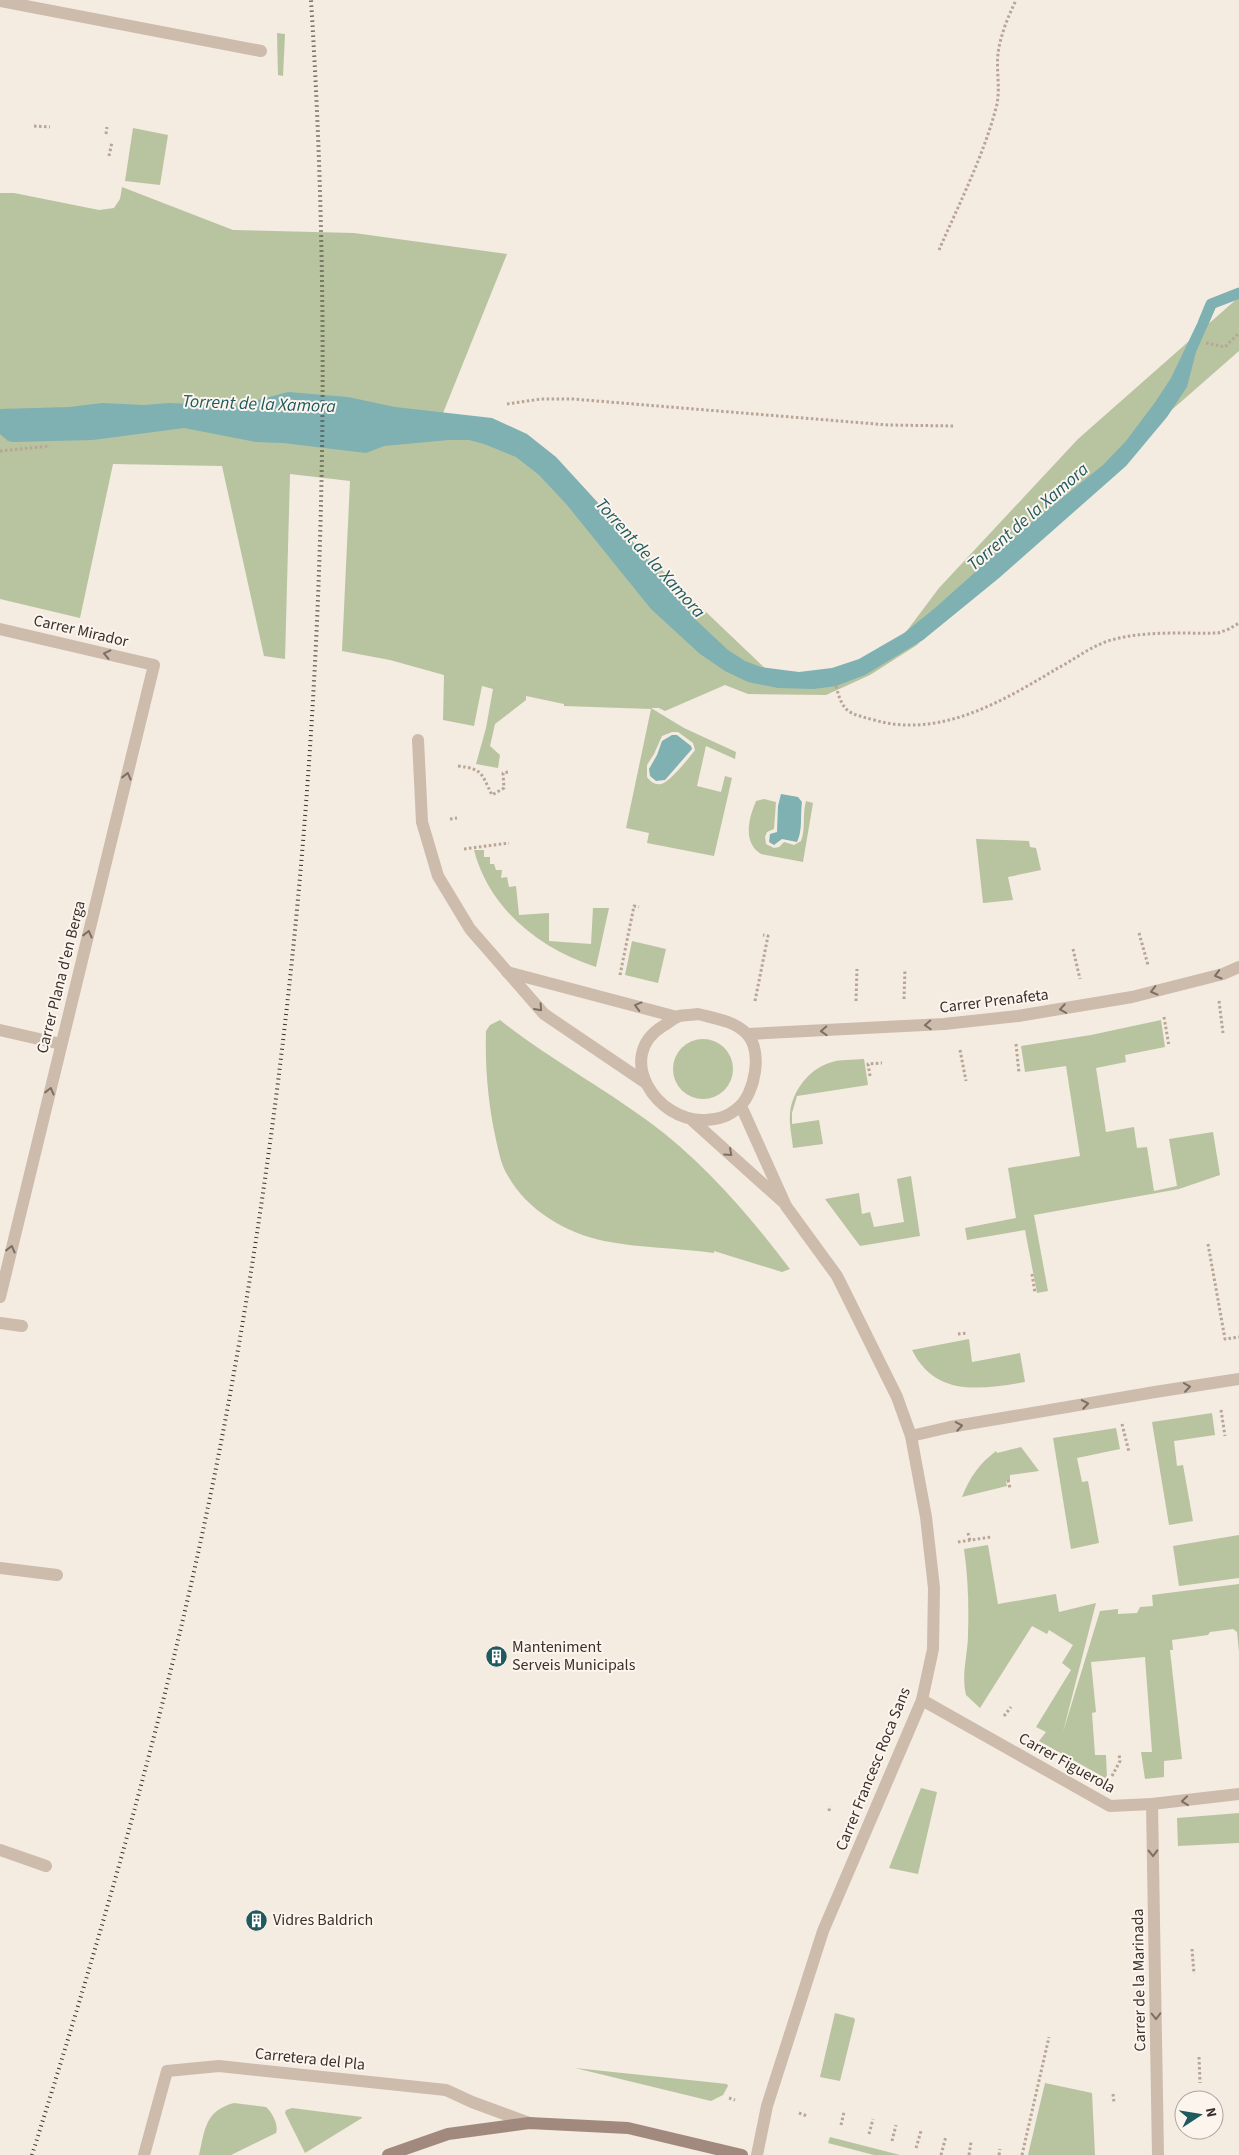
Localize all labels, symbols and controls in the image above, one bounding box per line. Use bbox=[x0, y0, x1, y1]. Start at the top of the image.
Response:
water label: Torrent de la Xamora bbox=[182, 389, 337, 419]
water label: Torrent de la Xamora bbox=[962, 457, 1094, 577]
water label: Torrent de la Xamora bbox=[589, 492, 711, 624]
street label: Carrer Mirador bbox=[31, 609, 131, 653]
one-way arrow bbox=[102, 649, 111, 660]
one-way arrow bbox=[121, 771, 132, 780]
street label: Carrer Plana d'en Berga bbox=[31, 898, 91, 1056]
one-way arrow bbox=[82, 929, 93, 938]
one-way arrow bbox=[1214, 969, 1222, 979]
street label: Carrer Prenafeta bbox=[938, 983, 1050, 1019]
one-way arrow bbox=[1150, 986, 1158, 996]
one-way arrow bbox=[634, 1002, 642, 1012]
one-way arrow bbox=[533, 1003, 542, 1012]
one-way arrow bbox=[1058, 1003, 1067, 1013]
one-way arrow bbox=[923, 1019, 931, 1030]
one-way arrow bbox=[820, 1025, 828, 1036]
one-way arrow bbox=[44, 1088, 54, 1096]
one-way arrow bbox=[723, 1147, 732, 1156]
one-way arrow bbox=[5, 1245, 16, 1254]
one-way arrow bbox=[1183, 1382, 1191, 1393]
one-way arrow bbox=[1081, 1399, 1090, 1409]
one-way arrow bbox=[954, 1421, 963, 1431]
place label: Manteniment Serveis Municipals bbox=[512, 1636, 636, 1676]
building icon: Manteniment Serveis Municipals bbox=[484, 1644, 508, 1668]
street label: Carrer Francesc Roca Sans bbox=[830, 1684, 916, 1854]
street label: Carrer Figuerola bbox=[1015, 1727, 1119, 1799]
one-way arrow bbox=[1181, 1795, 1189, 1806]
one-way arrow bbox=[1148, 1850, 1158, 1857]
building icon: Vidres Baldrich bbox=[245, 1908, 269, 1932]
street label: Carrer de la Marinada bbox=[1127, 1908, 1151, 2052]
place label: Vidres Baldrich bbox=[273, 1909, 373, 1931]
one-way arrow bbox=[1151, 2012, 1161, 2020]
street label: Carretera del Pla bbox=[254, 2042, 366, 2076]
north arrow bbox=[1174, 2090, 1224, 2140]
text: N bbox=[1200, 2106, 1221, 2119]

